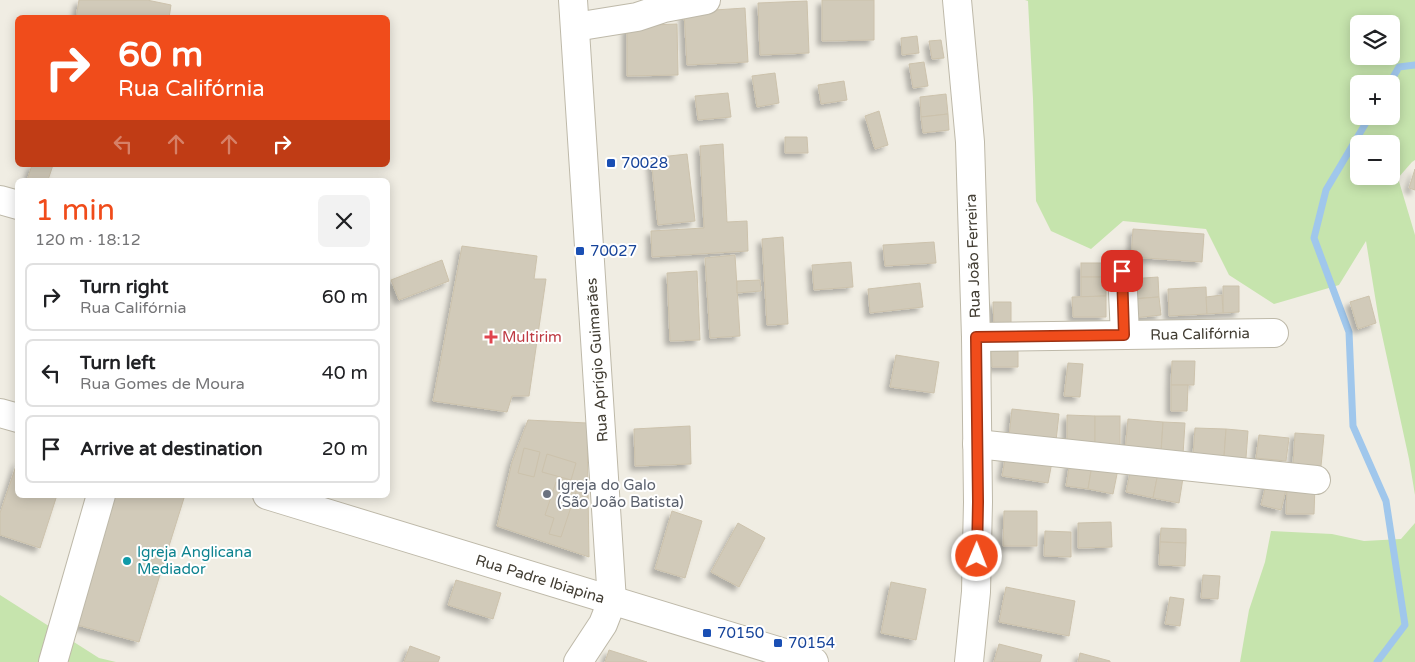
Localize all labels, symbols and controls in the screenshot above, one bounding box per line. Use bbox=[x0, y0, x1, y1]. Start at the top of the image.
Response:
map controls bbox=[1350, 15, 1400, 185]
button: layers bbox=[1350, 15, 1400, 65]
text: 60 m bbox=[118, 34, 203, 76]
icon: right bbox=[35, 35, 100, 100]
button: + bbox=[1350, 75, 1400, 125]
text: Rua Califórnia bbox=[118, 76, 265, 102]
icon: left bbox=[109, 130, 137, 158]
icon: ahead bbox=[162, 130, 190, 158]
icon: ahead bbox=[215, 130, 243, 158]
icon: right bbox=[268, 130, 296, 158]
button: − bbox=[1350, 135, 1400, 185]
place label: 70028 bbox=[621, 154, 668, 172]
marker: 70028 bbox=[605, 157, 617, 169]
text: 1 min bbox=[35, 192, 115, 229]
street label: Rua João Ferreira bbox=[962, 194, 984, 318]
button: close bbox=[318, 195, 370, 247]
text: 120 m · 18:12 bbox=[35, 230, 141, 250]
place label: 70027 bbox=[590, 242, 637, 260]
marker: 70027 bbox=[574, 245, 586, 257]
pin bbox=[1101, 250, 1143, 292]
icon: arrive bbox=[1108, 257, 1136, 285]
text: Turn right bbox=[80, 276, 168, 298]
street label: Rua Aprígio Guimarães bbox=[582, 277, 612, 443]
icon: right bbox=[37, 283, 65, 311]
text: 60 m bbox=[322, 286, 368, 308]
text: Rua Califórnia bbox=[80, 298, 187, 318]
street label: Rua Califórnia bbox=[1150, 324, 1250, 344]
place label: Multirim bbox=[502, 328, 562, 346]
marker: Multirim bbox=[484, 330, 498, 344]
text: Turn left bbox=[80, 352, 156, 374]
icon: left bbox=[37, 359, 65, 387]
text: 40 m bbox=[322, 362, 368, 384]
text: Rua Gomes de Moura bbox=[80, 374, 245, 394]
icon: arrive bbox=[37, 435, 65, 463]
text: Arrive at destination bbox=[80, 438, 263, 460]
text: 20 m bbox=[322, 438, 368, 460]
place label: Igreja do Galo (São João Batista) bbox=[557, 476, 684, 511]
marker: Igreja do Galo (São João Batista) bbox=[541, 488, 553, 500]
position arrow bbox=[950, 529, 1002, 581]
place label: Igreja Anglicana Mediador bbox=[137, 543, 252, 578]
street label: Rua Padre Ibiapina bbox=[473, 551, 607, 607]
marker: Igreja Anglicana Mediador bbox=[121, 555, 133, 567]
place label: 70150 bbox=[717, 624, 764, 642]
marker: 70150 bbox=[701, 627, 713, 639]
place label: 70154 bbox=[788, 634, 835, 652]
marker: 70154 bbox=[772, 637, 784, 649]

